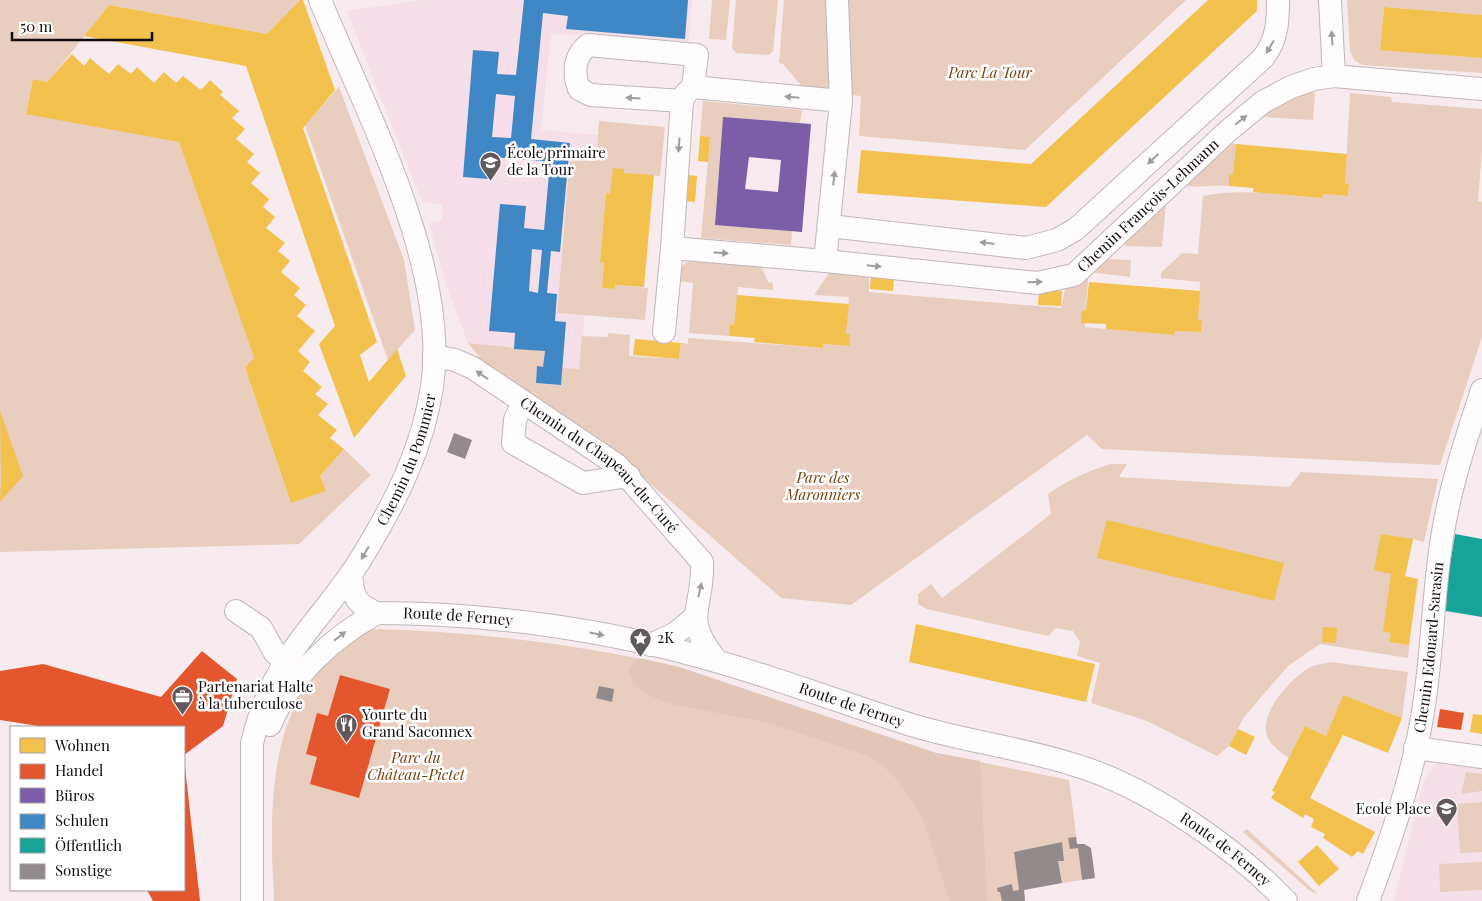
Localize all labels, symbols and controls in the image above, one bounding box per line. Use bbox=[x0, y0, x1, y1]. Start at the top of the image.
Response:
scale bar bbox=[12, 10, 152, 42]
text: 50 m bbox=[20, 16, 53, 36]
one-way arrow bbox=[1328, 30, 1336, 46]
one-way arrow bbox=[1266, 40, 1275, 54]
park label: Parc La Tour bbox=[947, 62, 1032, 82]
one-way arrow bbox=[625, 93, 641, 101]
one-way arrow bbox=[784, 93, 800, 101]
one-way arrow bbox=[1235, 115, 1247, 126]
street label: Chemin François-Lehmann bbox=[1072, 134, 1223, 276]
one-way arrow bbox=[674, 138, 682, 154]
place label: École primaire de la Tour bbox=[507, 142, 606, 179]
school or university icon: École primaire de la Tour bbox=[479, 150, 503, 181]
one-way arrow bbox=[1146, 153, 1159, 164]
one-way arrow bbox=[830, 169, 838, 185]
one-way arrow bbox=[979, 239, 995, 247]
one-way arrow bbox=[713, 249, 729, 257]
one-way arrow bbox=[866, 262, 882, 270]
one-way arrow bbox=[1028, 278, 1044, 286]
one-way arrow bbox=[476, 370, 489, 380]
street label: Chemin du Pommier bbox=[371, 391, 440, 529]
street label: Chemin du Chapeau-du-Curé bbox=[517, 392, 683, 537]
park label: Parc des Maronniers bbox=[785, 467, 860, 504]
one-way arrow bbox=[360, 546, 369, 559]
street label: Chemin Edouard-Sarasin bbox=[1408, 561, 1447, 734]
one-way arrow bbox=[697, 582, 705, 598]
street label: Route de Ferney bbox=[403, 602, 514, 630]
place icon: 2K bbox=[629, 626, 653, 657]
place label: 2K bbox=[657, 627, 674, 647]
one-way arrow bbox=[333, 631, 346, 642]
one-way arrow bbox=[589, 631, 605, 639]
place label: Partenariat Halte à la tuberculose bbox=[198, 676, 313, 713]
street label: Route de Ferney bbox=[797, 677, 908, 731]
office icon: Partenariat Halte à la tuberculose bbox=[170, 684, 194, 715]
place label: Yourte du Grand Saconnex bbox=[361, 704, 472, 741]
restaurant icon: Yourte du Grand Saconnex bbox=[334, 712, 358, 743]
legend bbox=[10, 726, 185, 891]
text: Wohnen bbox=[54, 735, 110, 755]
park label: Parc du Château-Pictet bbox=[367, 747, 466, 784]
text: Handel bbox=[55, 760, 103, 780]
text: Büros bbox=[55, 785, 94, 805]
school or university icon: Ecole Place bbox=[1435, 797, 1459, 828]
place label: Ecole Place bbox=[1356, 798, 1431, 818]
street label: Route de Ferney bbox=[1177, 807, 1276, 890]
text: Schulen bbox=[55, 810, 109, 830]
text: Öffentlich bbox=[55, 835, 122, 855]
text: Sonstige bbox=[55, 860, 112, 880]

